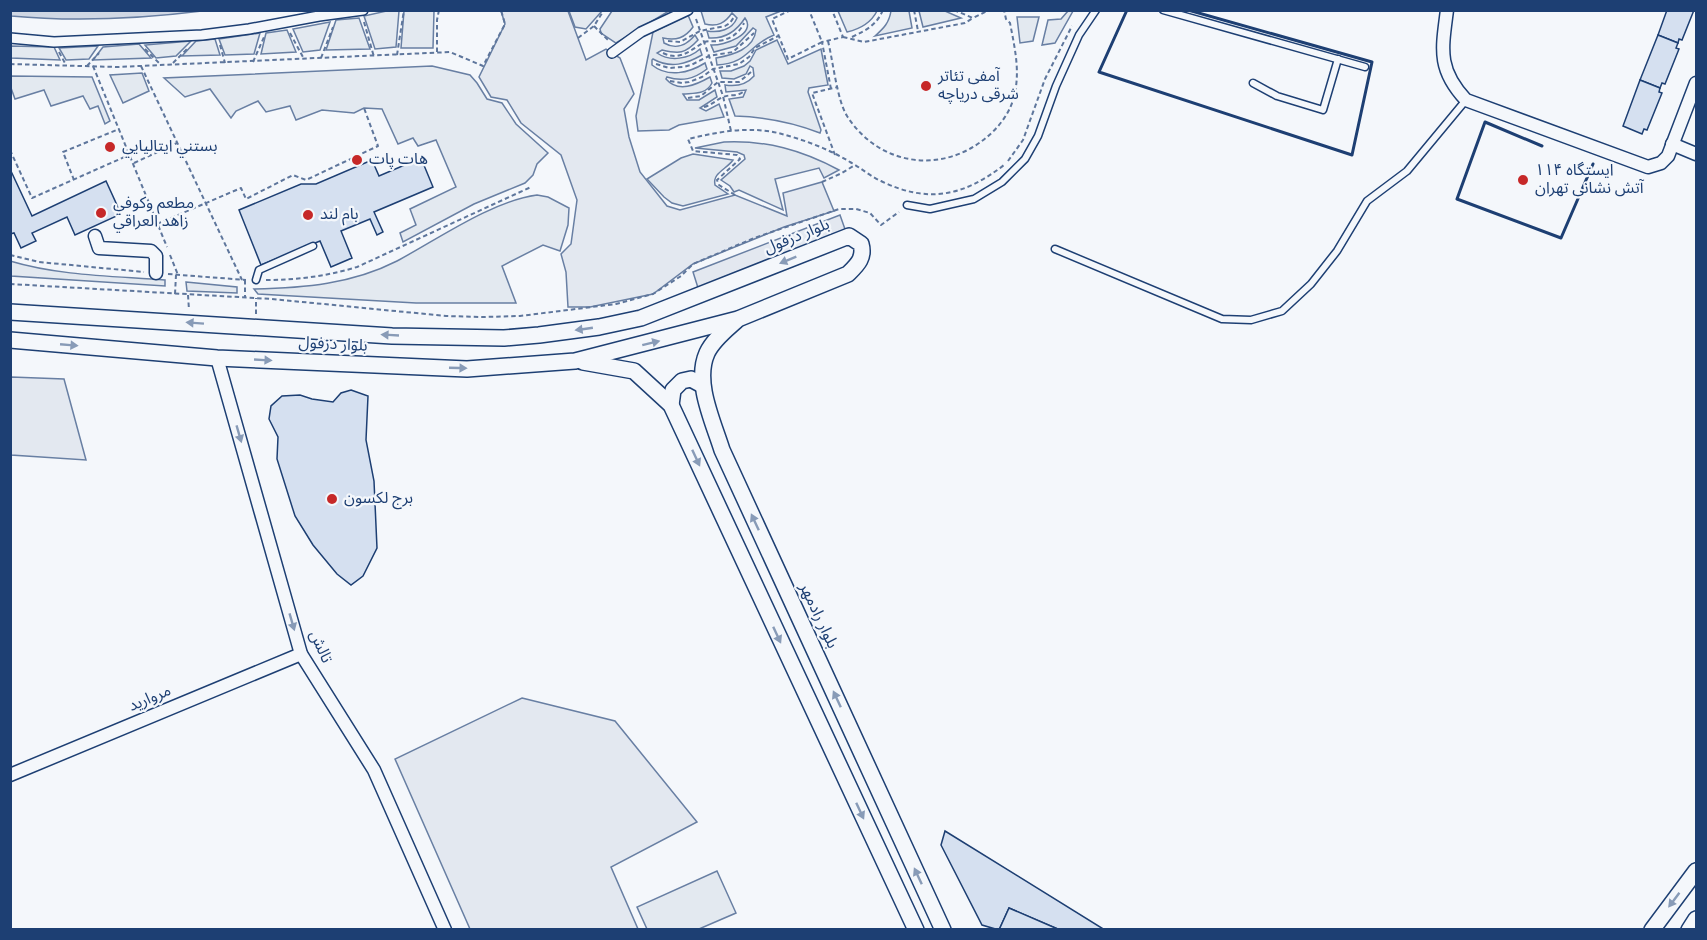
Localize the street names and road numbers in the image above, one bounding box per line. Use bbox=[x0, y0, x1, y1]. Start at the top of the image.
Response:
street label: بلوار دزفول bbox=[761, 215, 833, 259]
street label: بلوار دزفول bbox=[298, 333, 368, 357]
street label: بلوار رادمهر bbox=[794, 579, 842, 652]
street label: تالش bbox=[304, 627, 336, 667]
street label: مروارید bbox=[126, 681, 174, 717]

